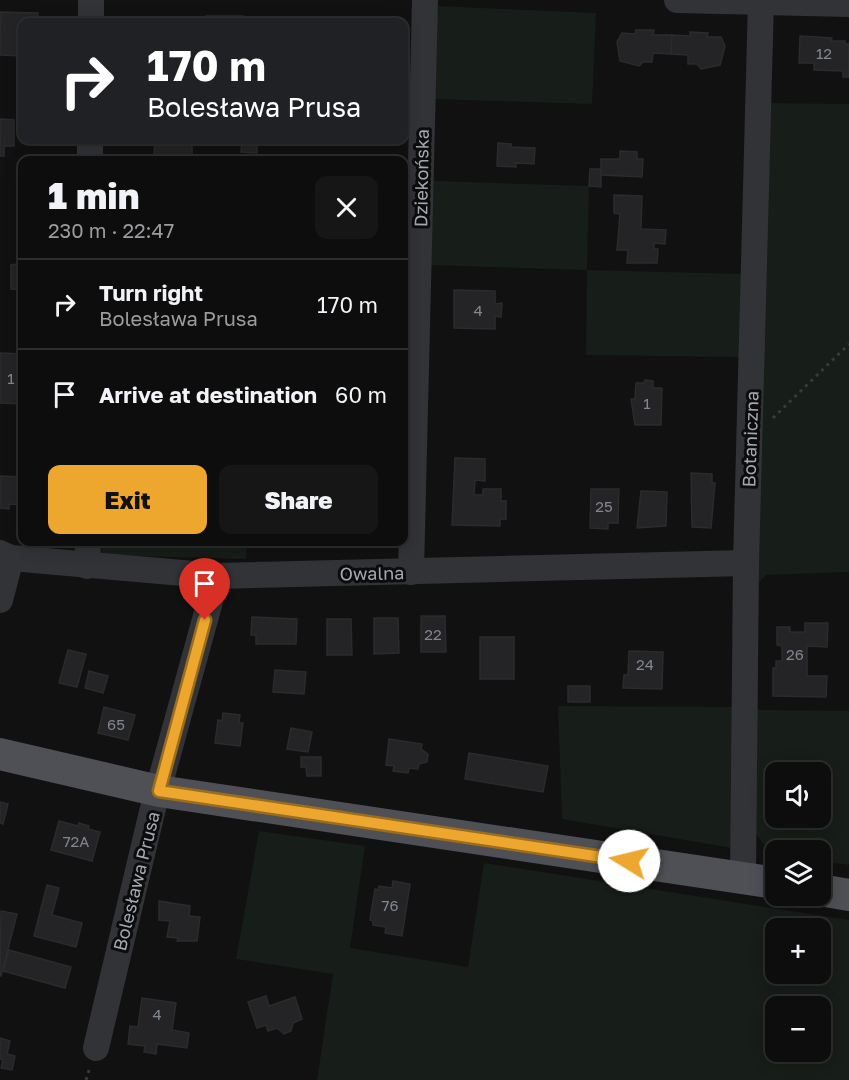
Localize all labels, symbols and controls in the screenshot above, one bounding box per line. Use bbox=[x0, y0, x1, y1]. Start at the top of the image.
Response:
text: 170 m bbox=[147, 40, 266, 90]
icon: right bbox=[48, 42, 126, 120]
house number: 12 bbox=[816, 44, 832, 62]
text: Bolesława Prusa bbox=[147, 91, 361, 123]
street label: Dziekońska bbox=[409, 129, 433, 227]
text: 1 min bbox=[48, 174, 139, 217]
button: close bbox=[315, 176, 378, 239]
text: 230 m · 22:47 bbox=[48, 218, 174, 242]
text: Turn right bbox=[99, 279, 203, 306]
icon: right bbox=[48, 288, 81, 321]
text: 170 m bbox=[317, 291, 378, 318]
house number: 4 bbox=[473, 301, 483, 319]
text: Bolesława Prusa bbox=[99, 306, 258, 330]
house number: 1 bbox=[7, 369, 15, 387]
icon: arrive bbox=[48, 378, 81, 411]
text: Arrive at destination bbox=[99, 381, 317, 408]
text: 60 m bbox=[335, 381, 387, 408]
street label: Botaniczna bbox=[737, 390, 763, 488]
house number: 1 bbox=[643, 394, 651, 412]
button: Exit bbox=[48, 465, 207, 534]
button: Share bbox=[219, 465, 378, 534]
house number: 25 bbox=[595, 497, 613, 515]
pin bbox=[179, 558, 230, 620]
street label: Owalna bbox=[339, 561, 405, 585]
icon: arrive bbox=[188, 567, 221, 600]
house number: 22 bbox=[424, 625, 442, 643]
house number: 26 bbox=[786, 645, 804, 663]
house number: 24 bbox=[636, 655, 654, 673]
house number: 65 bbox=[107, 715, 125, 733]
map controls bbox=[765, 762, 831, 1062]
button: sound bbox=[765, 762, 831, 828]
street label: Bolesława Prusa bbox=[108, 809, 164, 953]
position arrow bbox=[597, 829, 661, 893]
house number: 72A bbox=[63, 832, 89, 850]
button: layers bbox=[765, 840, 831, 906]
house number: 76 bbox=[381, 896, 399, 914]
button: + bbox=[765, 918, 831, 984]
button: − bbox=[765, 996, 831, 1062]
house number: 4 bbox=[152, 1005, 162, 1023]

